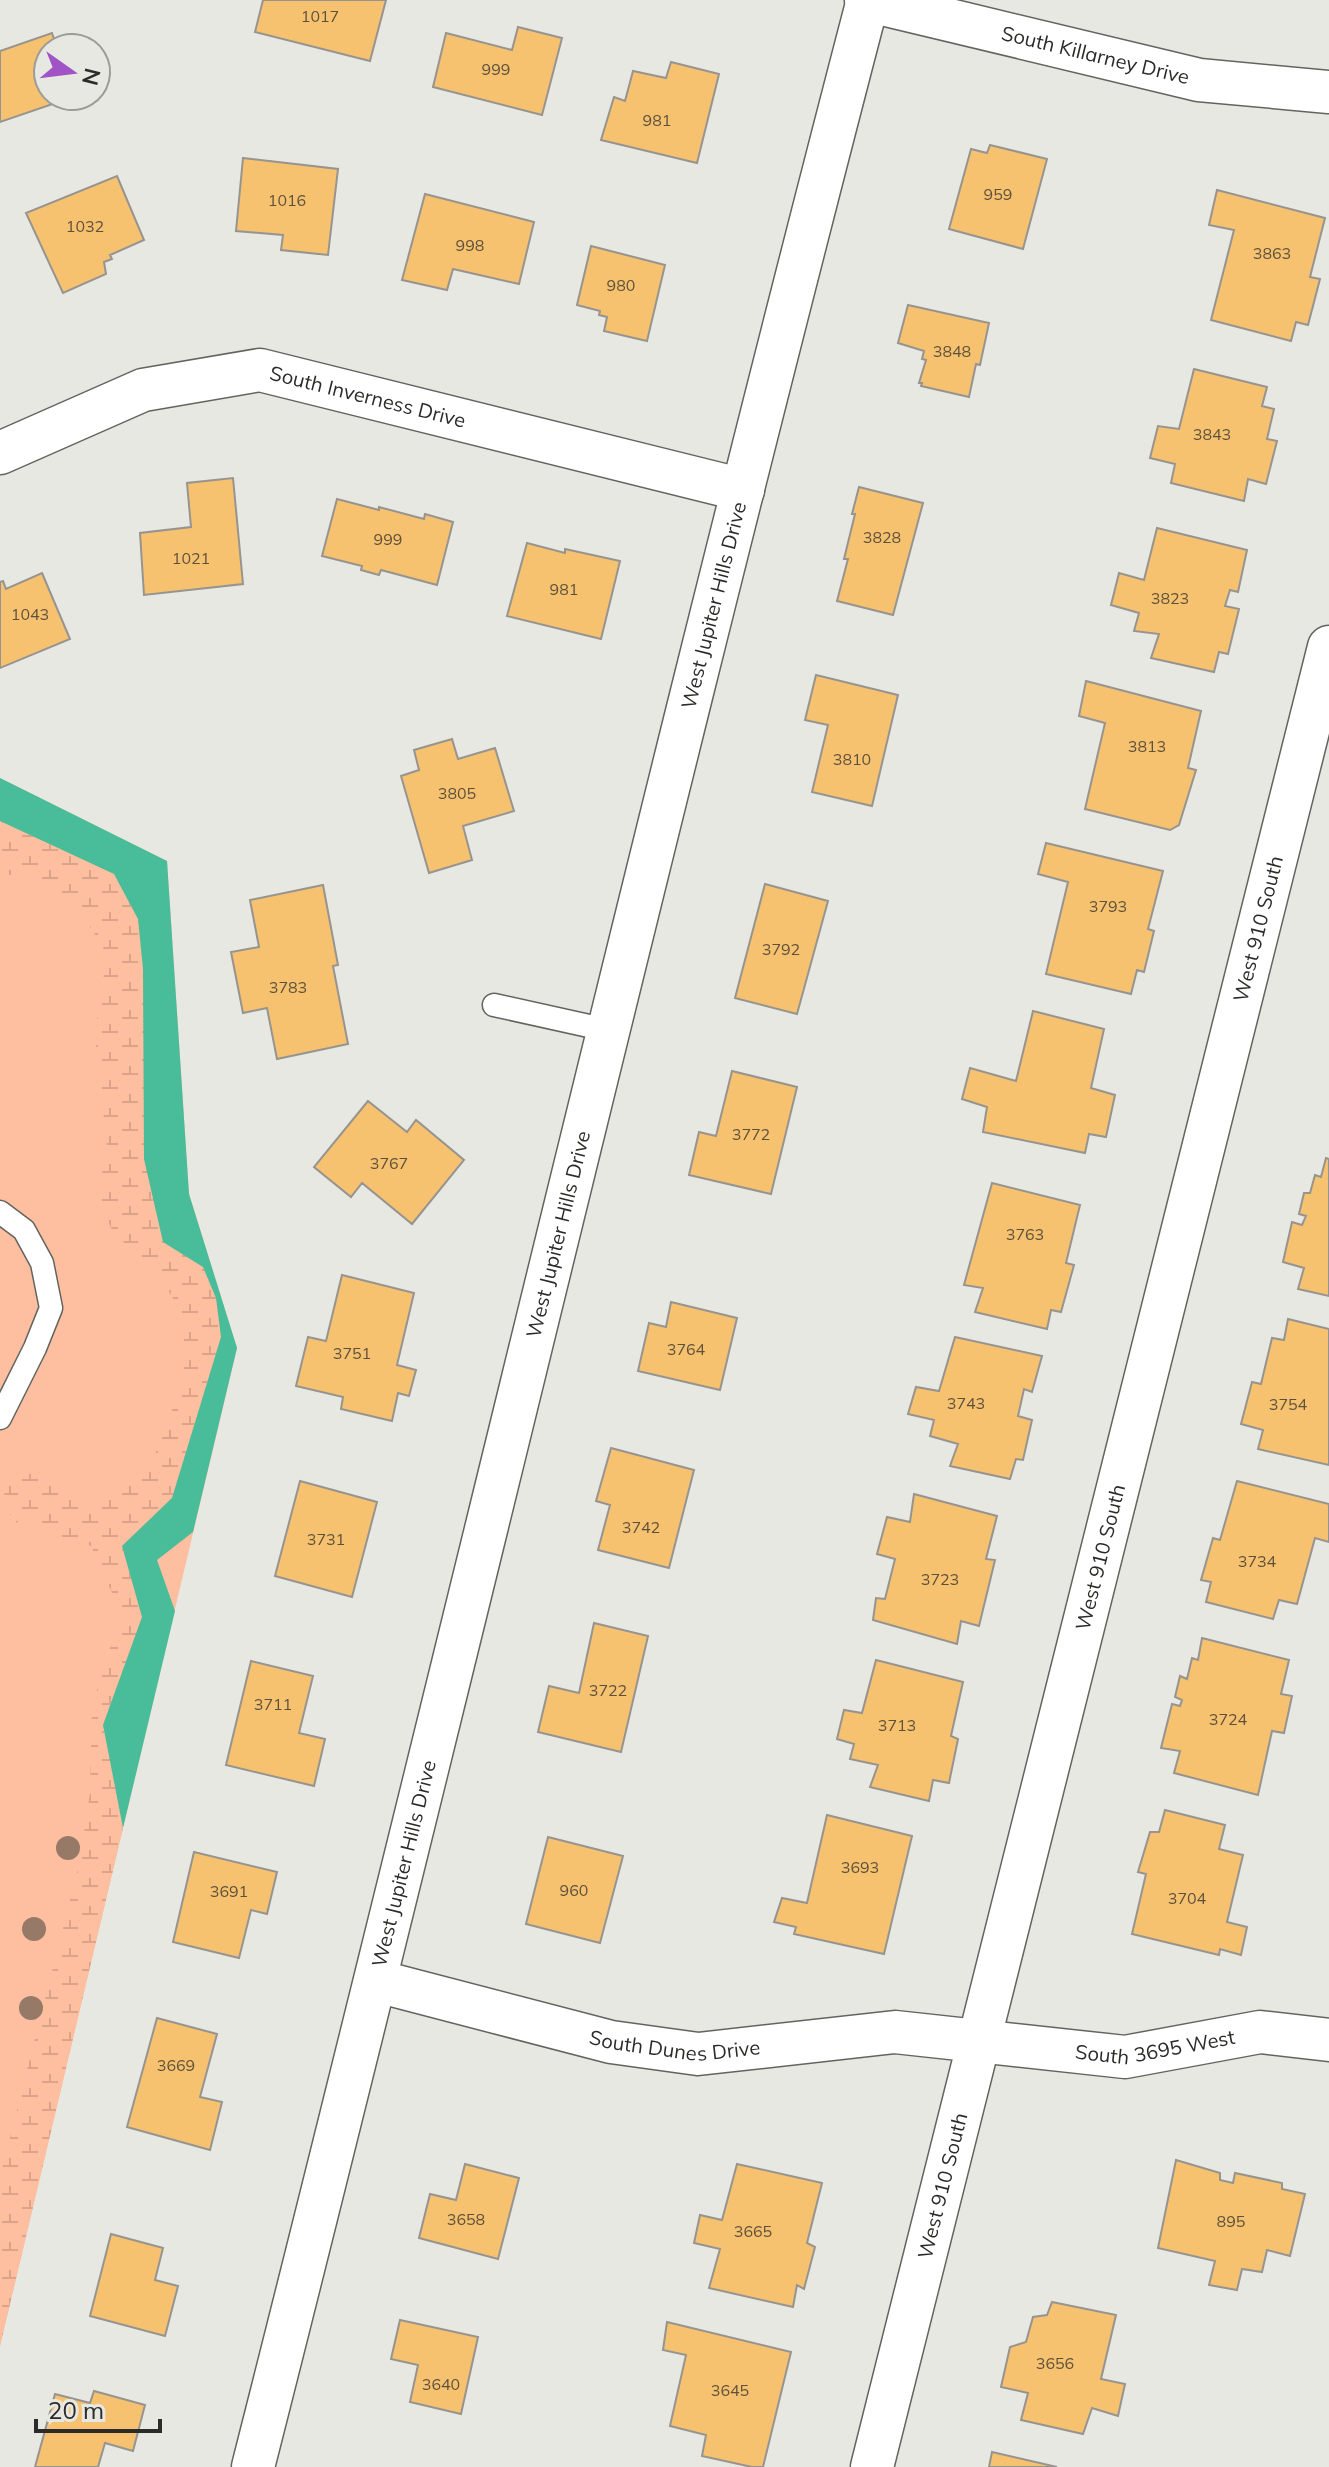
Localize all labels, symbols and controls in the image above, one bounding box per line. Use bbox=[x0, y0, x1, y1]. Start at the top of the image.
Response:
house number: 1017 bbox=[301, 6, 339, 26]
street label: South Killarney Drive bbox=[999, 20, 1192, 89]
north arrow bbox=[32, 32, 112, 112]
house number: 999 bbox=[482, 59, 510, 79]
text: N bbox=[76, 65, 107, 88]
house number: 981 bbox=[643, 110, 671, 130]
house number: 959 bbox=[984, 184, 1012, 204]
house number: 1016 bbox=[268, 190, 306, 210]
house number: 1032 bbox=[66, 216, 104, 236]
house number: 998 bbox=[456, 235, 484, 255]
house number: 3863 bbox=[1253, 243, 1291, 263]
house number: 980 bbox=[607, 275, 635, 295]
house number: 3848 bbox=[933, 341, 971, 361]
street label: South Inverness Drive bbox=[267, 360, 468, 433]
house number: 3843 bbox=[1193, 424, 1231, 444]
street label: West Jupiter Hills Drive bbox=[675, 499, 751, 711]
house number: 3828 bbox=[863, 527, 901, 547]
house number: 999 bbox=[374, 529, 402, 549]
house number: 1021 bbox=[172, 548, 210, 568]
house number: 981 bbox=[550, 579, 578, 599]
house number: 3823 bbox=[1151, 588, 1189, 608]
house number: 1043 bbox=[11, 604, 49, 624]
house number: 3813 bbox=[1128, 736, 1166, 756]
house number: 3810 bbox=[833, 749, 871, 769]
house number: 3805 bbox=[438, 783, 476, 803]
street label: West 910 South bbox=[1227, 853, 1288, 1004]
house number: 3793 bbox=[1089, 896, 1127, 916]
house number: 3792 bbox=[762, 939, 800, 959]
house number: 3783 bbox=[269, 977, 307, 997]
house number: 3772 bbox=[732, 1124, 770, 1144]
street label: West Jupiter Hills Drive bbox=[520, 1128, 595, 1340]
house number: 3767 bbox=[370, 1153, 408, 1173]
house number: 3763 bbox=[1006, 1224, 1044, 1244]
house number: 3764 bbox=[667, 1339, 706, 1359]
house number: 3751 bbox=[333, 1343, 371, 1363]
house number: 3743 bbox=[947, 1393, 985, 1413]
house number: 3754 bbox=[1269, 1394, 1308, 1414]
street label: West 910 South bbox=[1070, 1482, 1130, 1633]
house number: 3742 bbox=[622, 1517, 660, 1537]
house number: 3731 bbox=[307, 1529, 345, 1549]
house number: 3734 bbox=[1238, 1551, 1277, 1571]
house number: 3723 bbox=[921, 1569, 959, 1589]
house number: 3722 bbox=[589, 1680, 627, 1700]
house number: 3711 bbox=[254, 1694, 292, 1714]
house number: 3724 bbox=[1209, 1709, 1248, 1729]
house number: 3713 bbox=[878, 1715, 916, 1735]
street label: West Jupiter Hills Drive bbox=[366, 1757, 441, 1970]
house number: 3693 bbox=[841, 1857, 879, 1877]
house number: 960 bbox=[560, 1880, 588, 1900]
house number: 3691 bbox=[210, 1881, 248, 1901]
house number: 3704 bbox=[1168, 1888, 1207, 1908]
street label: South Dunes Drive bbox=[587, 2024, 761, 2066]
street label: South 3695 West bbox=[1074, 2024, 1237, 2069]
house number: 3669 bbox=[157, 2055, 195, 2075]
street label: West 910 South bbox=[912, 2110, 972, 2261]
house number: 3658 bbox=[447, 2209, 485, 2229]
house number: 895 bbox=[1217, 2211, 1245, 2231]
house number: 3665 bbox=[734, 2221, 772, 2241]
house number: 3656 bbox=[1036, 2353, 1074, 2373]
house number: 3640 bbox=[422, 2374, 460, 2394]
house number: 3645 bbox=[711, 2380, 749, 2400]
scale bar bbox=[36, 2383, 160, 2433]
text: 20 m bbox=[48, 2395, 104, 2425]

